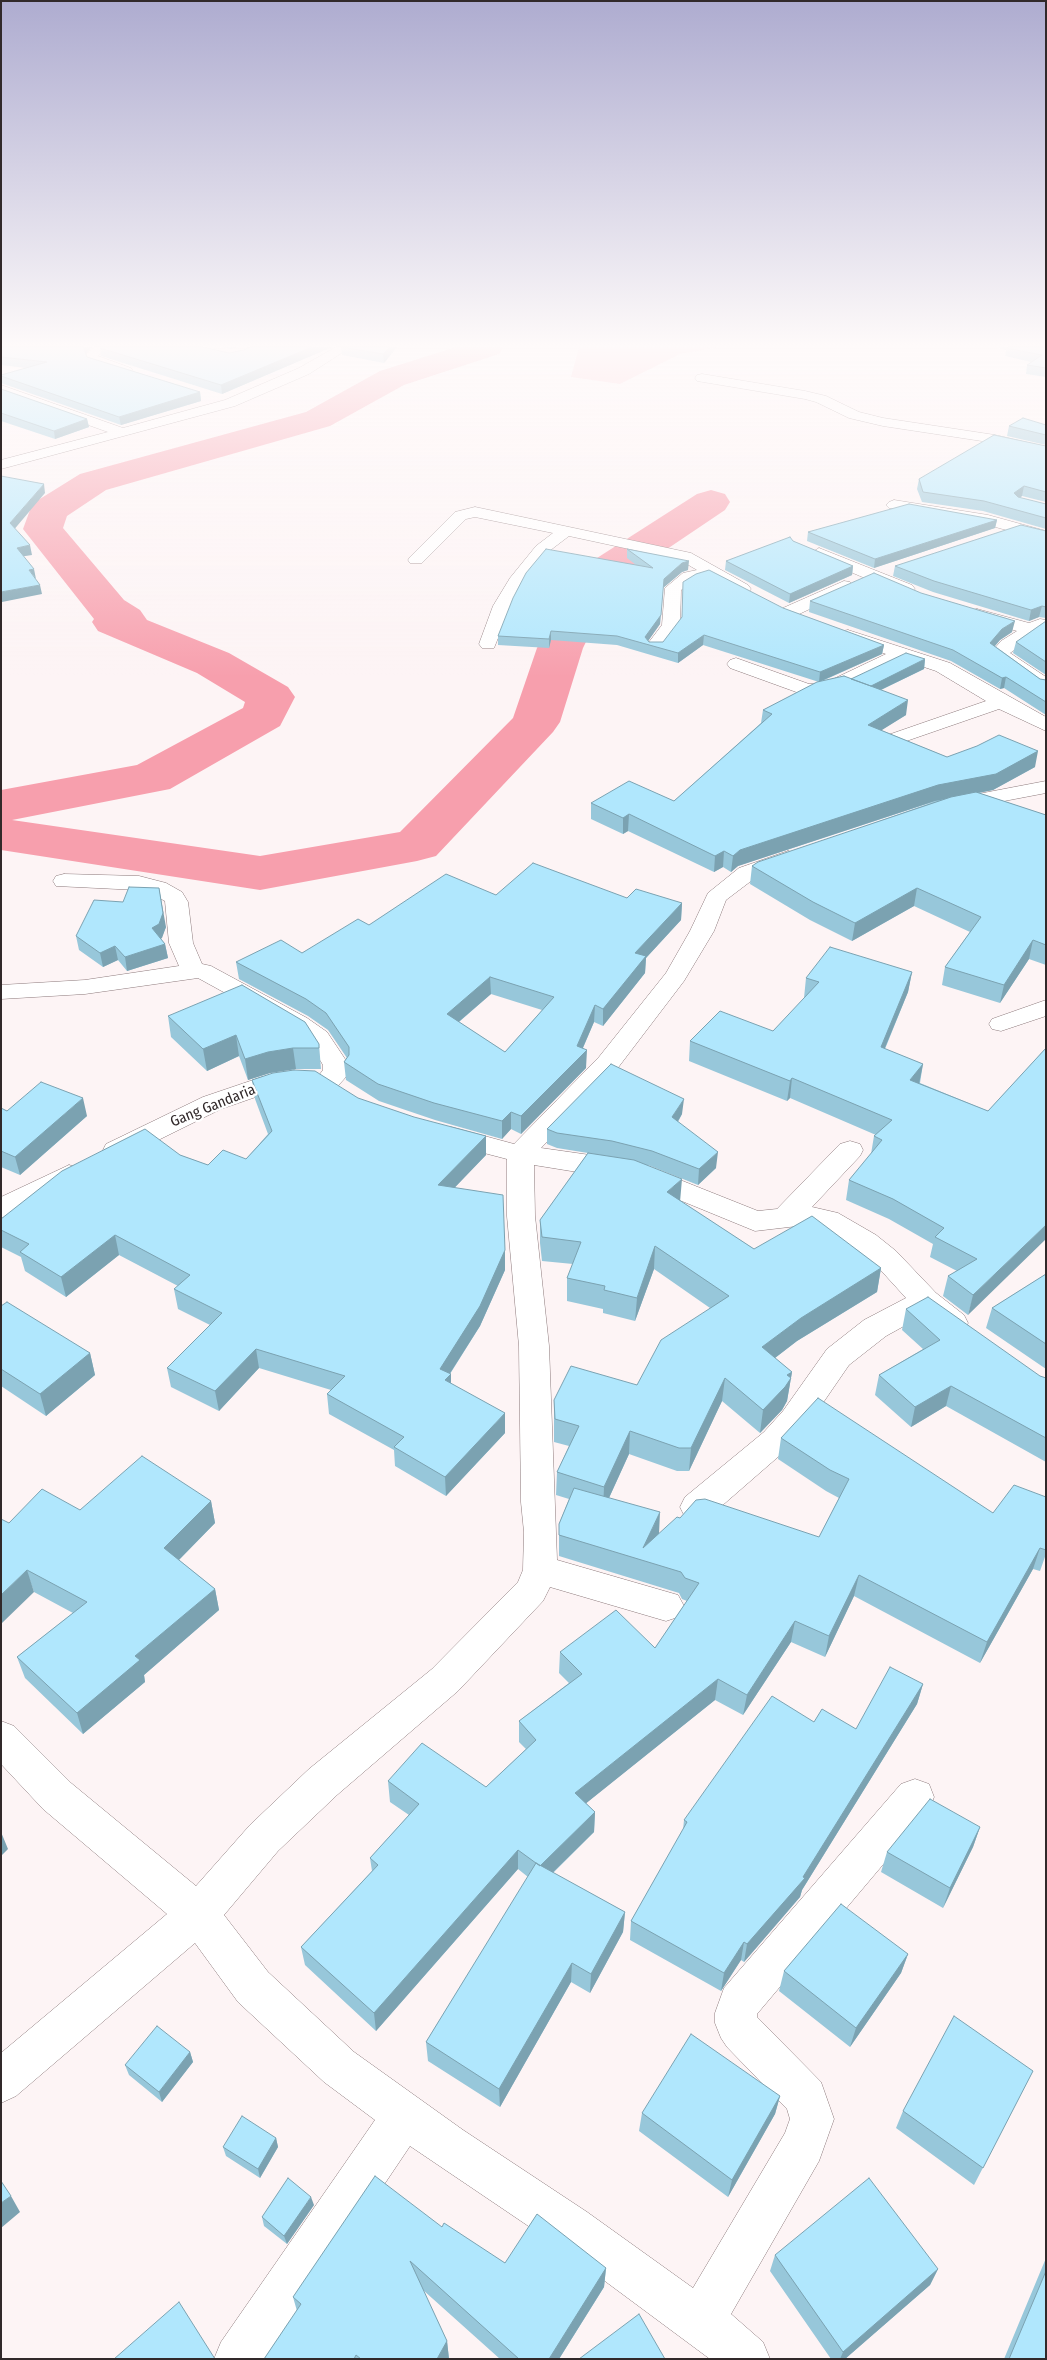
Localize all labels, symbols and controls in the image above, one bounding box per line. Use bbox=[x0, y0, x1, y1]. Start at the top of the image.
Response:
street label: Gang Gandaria bbox=[168, 1081, 258, 1131]

